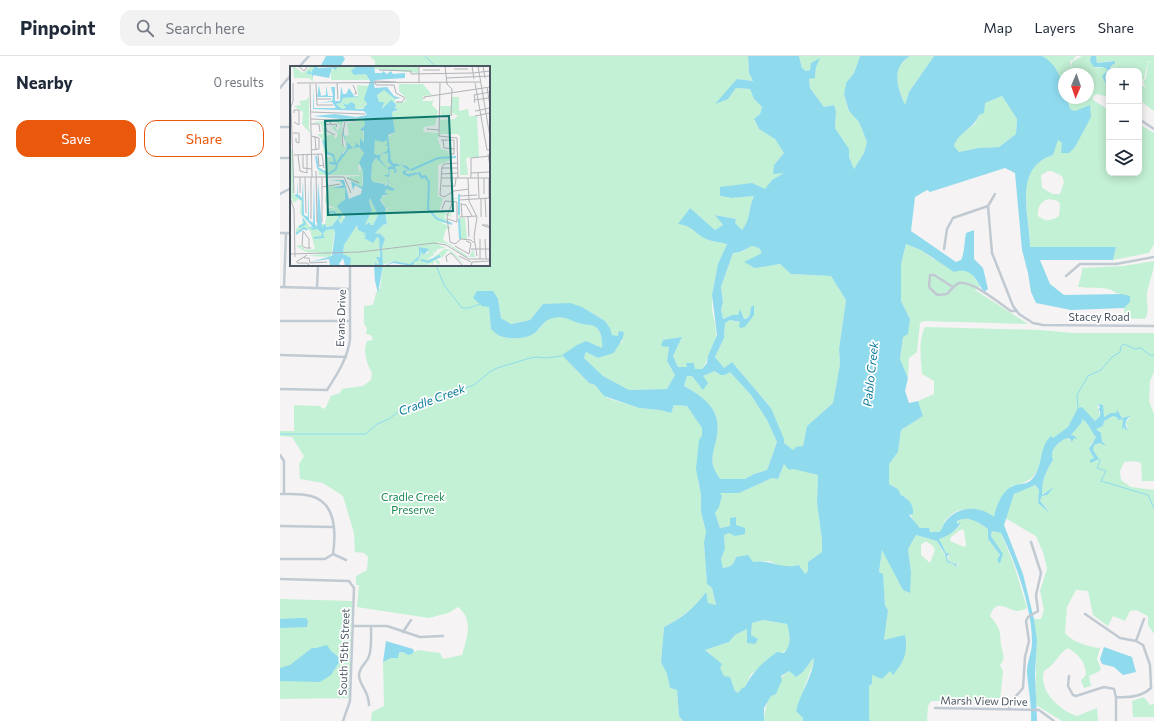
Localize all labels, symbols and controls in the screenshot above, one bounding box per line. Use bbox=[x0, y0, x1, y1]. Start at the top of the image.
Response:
search box bbox=[120, 10, 400, 46]
text: Pinpoint bbox=[20, 16, 96, 39]
icon: search bbox=[134, 17, 156, 39]
text: Search here bbox=[166, 19, 245, 37]
text: Map bbox=[984, 19, 1012, 36]
text: Layers bbox=[1034, 19, 1076, 36]
text: Share bbox=[1098, 19, 1134, 36]
inset map bbox=[290, 66, 490, 266]
north arrow bbox=[1058, 68, 1094, 104]
map controls bbox=[1106, 68, 1142, 176]
button: + bbox=[1106, 68, 1142, 104]
text: Nearby bbox=[16, 72, 73, 93]
text: 0 results bbox=[213, 74, 264, 90]
button: − bbox=[1106, 104, 1142, 140]
button: Save bbox=[16, 120, 136, 157]
button: Share bbox=[144, 120, 264, 157]
button: layers bbox=[1106, 140, 1142, 176]
street label: Evans Drive bbox=[333, 289, 348, 347]
street label: Stacey Road bbox=[1068, 310, 1130, 323]
water label: Pablo Creek bbox=[860, 340, 880, 407]
water label: Cradle Creek bbox=[396, 380, 467, 418]
park label: Cradle Creek Preserve bbox=[381, 490, 445, 516]
street label: South 15th Street bbox=[335, 608, 352, 696]
street label: Marsh View Drive bbox=[940, 693, 1028, 708]

